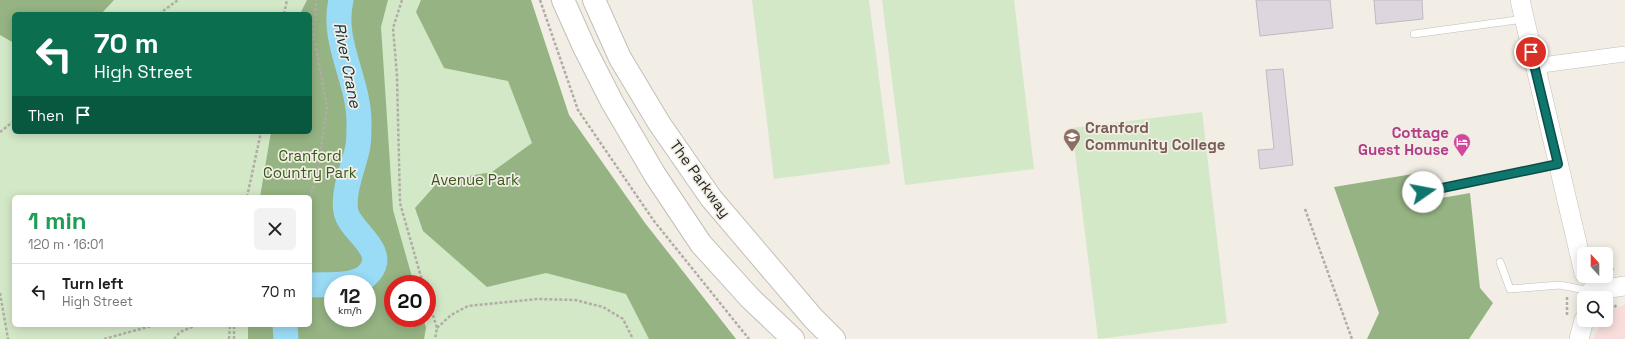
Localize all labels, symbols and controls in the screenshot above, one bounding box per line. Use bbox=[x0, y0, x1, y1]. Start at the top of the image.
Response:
water label: River Crane bbox=[329, 21, 366, 110]
text: 70 m bbox=[94, 25, 159, 61]
icon: left bbox=[28, 28, 80, 80]
pin bbox=[1514, 35, 1548, 69]
icon: arrive bbox=[1520, 41, 1542, 63]
text: High Street bbox=[94, 60, 192, 83]
icon: arrive bbox=[72, 104, 94, 126]
text: Then bbox=[28, 106, 64, 125]
place label: Cranford Community College bbox=[1085, 118, 1226, 154]
place label: Cottage Guest House bbox=[1358, 123, 1449, 159]
school or university icon: Cranford Community College bbox=[1062, 127, 1082, 152]
hotel icon: Cottage Guest House bbox=[1452, 132, 1472, 157]
street label: The Parkway bbox=[666, 136, 735, 221]
park label: Cranford Country Park bbox=[263, 146, 357, 182]
park label: Avenue Park bbox=[431, 170, 519, 189]
position arrow bbox=[1402, 171, 1444, 213]
text: 1 min bbox=[28, 205, 87, 236]
button: close bbox=[254, 208, 296, 250]
text: 120 m · 16:01 bbox=[28, 236, 104, 253]
north arrow bbox=[1577, 247, 1613, 283]
map controls bbox=[1577, 247, 1613, 327]
text: Turn left bbox=[62, 274, 124, 293]
speed limit sign: 20 bbox=[384, 275, 436, 327]
icon: left bbox=[28, 281, 50, 303]
text: 70 m bbox=[261, 282, 296, 301]
text: 12 bbox=[340, 283, 360, 309]
button: search bbox=[1577, 291, 1613, 327]
text: High Street bbox=[62, 293, 133, 310]
text: km/h bbox=[338, 304, 362, 317]

